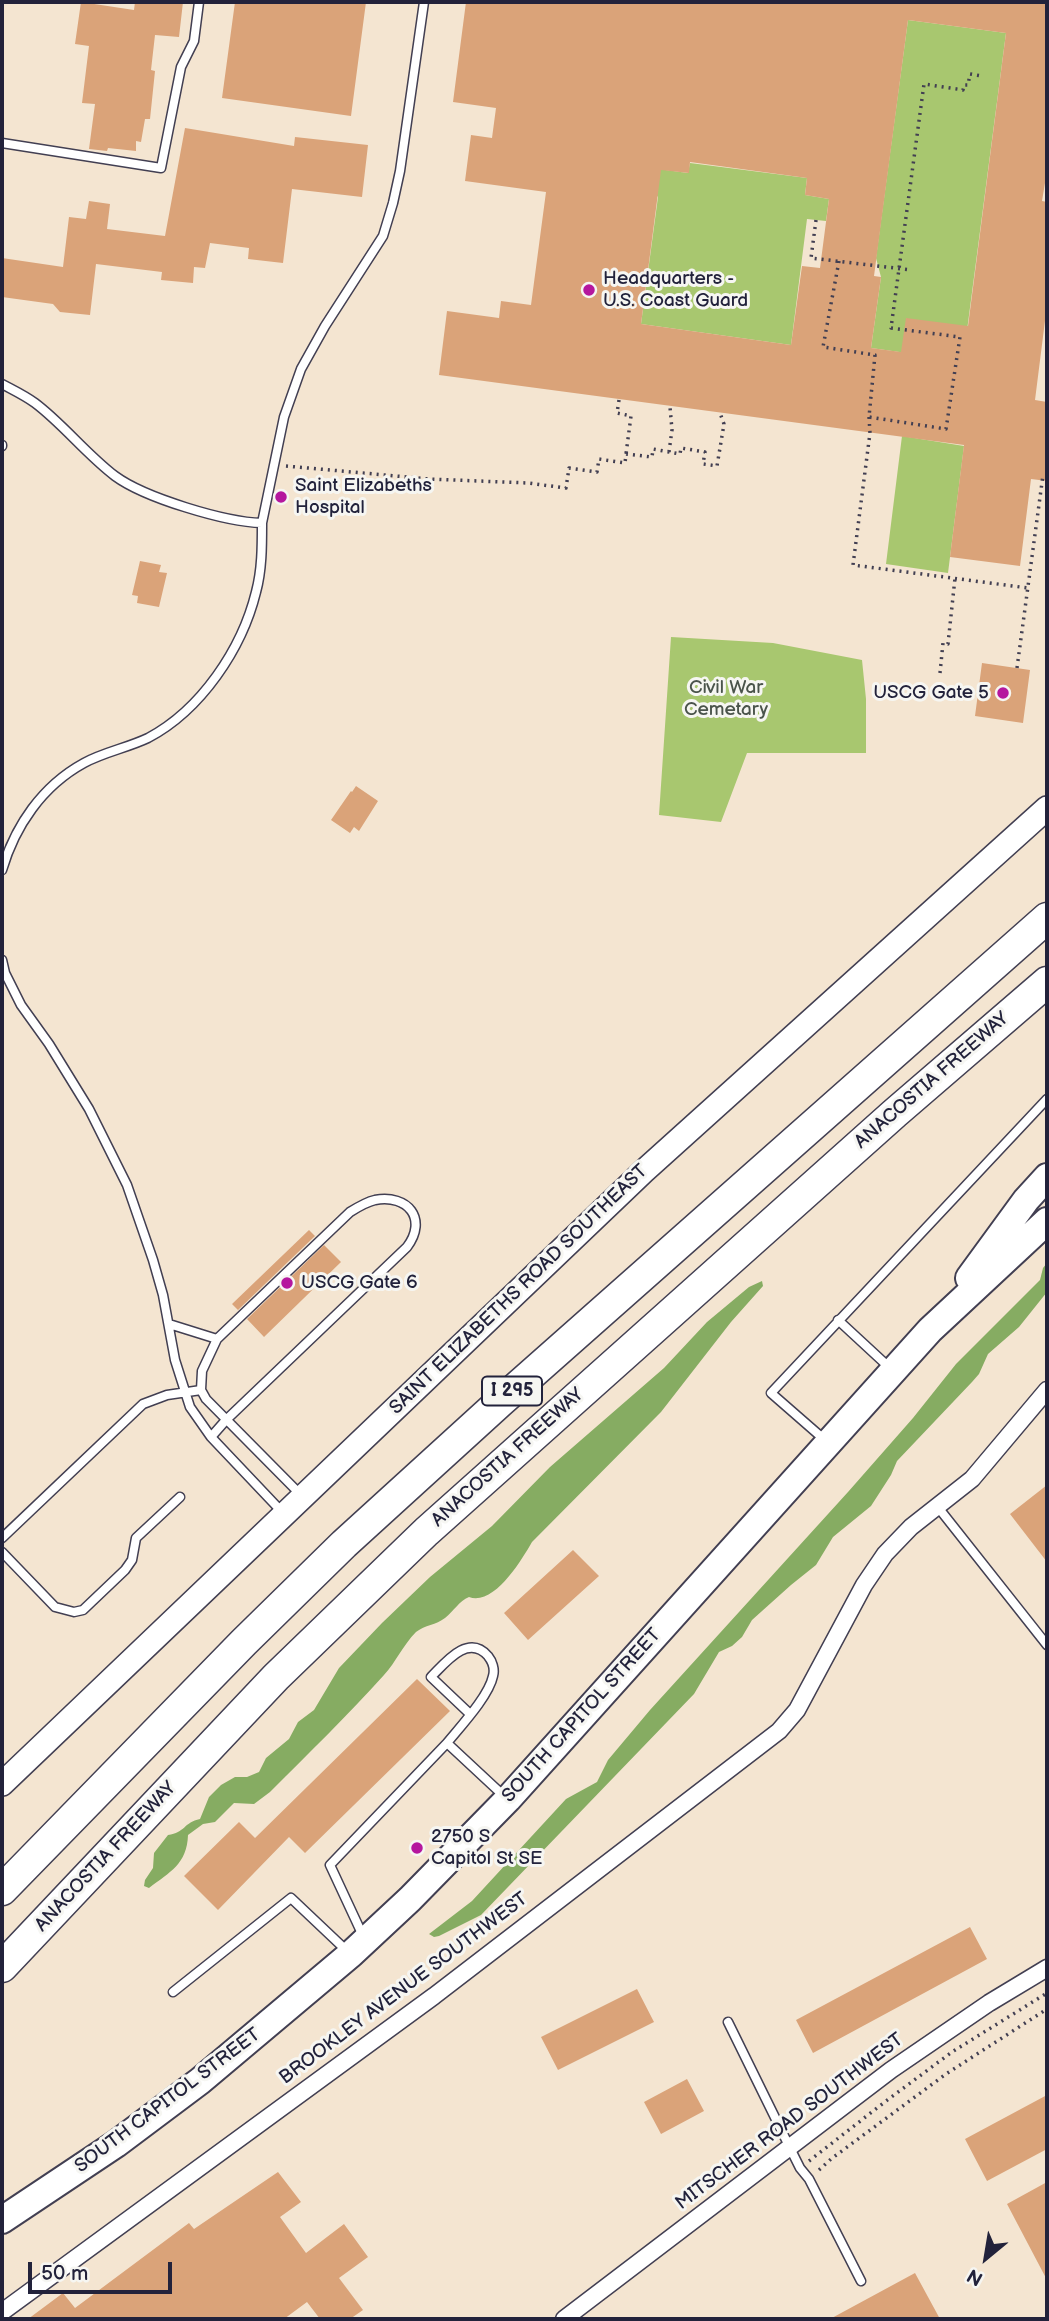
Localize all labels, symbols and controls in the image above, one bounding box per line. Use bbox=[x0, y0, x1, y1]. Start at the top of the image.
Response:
place label: Headquarters - U.S. Coast Guard bbox=[603, 268, 748, 312]
marker: Headquarters - U.S. Coast Guard bbox=[581, 282, 597, 298]
place label: Saint Elizabeths Hospital bbox=[295, 475, 432, 519]
marker: Saint Elizabeths Hospital bbox=[273, 489, 289, 505]
park label: Civil War Cemetary bbox=[684, 677, 768, 721]
place label: USCG Gate 5 bbox=[873, 682, 989, 704]
marker: USCG Gate 5 bbox=[995, 685, 1011, 701]
street label: ANACOSTIA FREEWAY bbox=[850, 1008, 1014, 1154]
street label: SAINT ELIZABETHS ROAD SOUTHEAST bbox=[385, 1160, 653, 1420]
place label: USCG Gate 6 bbox=[301, 1272, 418, 1294]
marker: USCG Gate 6 bbox=[279, 1275, 295, 1291]
road number: I 295 bbox=[482, 1376, 542, 1406]
street label: ANACOSTIA FREEWAY bbox=[427, 1384, 589, 1532]
street label: SOUTH CAPITOL STREET bbox=[498, 1624, 666, 1808]
street label: ANACOSTIA FREEWAY bbox=[31, 1777, 181, 1937]
place label: 2750 S Capitol St SE bbox=[431, 1826, 543, 1870]
marker: 2750 S Capitol St SE bbox=[409, 1840, 425, 1856]
street label: BROOKLEY AVENUE SOUTHWEST bbox=[275, 1888, 533, 2090]
street label: SOUTH CAPITOL STREET bbox=[71, 2024, 265, 2178]
street label: MITSCHER ROAD SOUTHWEST bbox=[672, 2029, 908, 2215]
north arrow bbox=[951, 2223, 1021, 2293]
scale bar bbox=[32, 2248, 175, 2292]
text: 50 m bbox=[41, 2261, 88, 2286]
text: N bbox=[963, 2263, 987, 2290]

